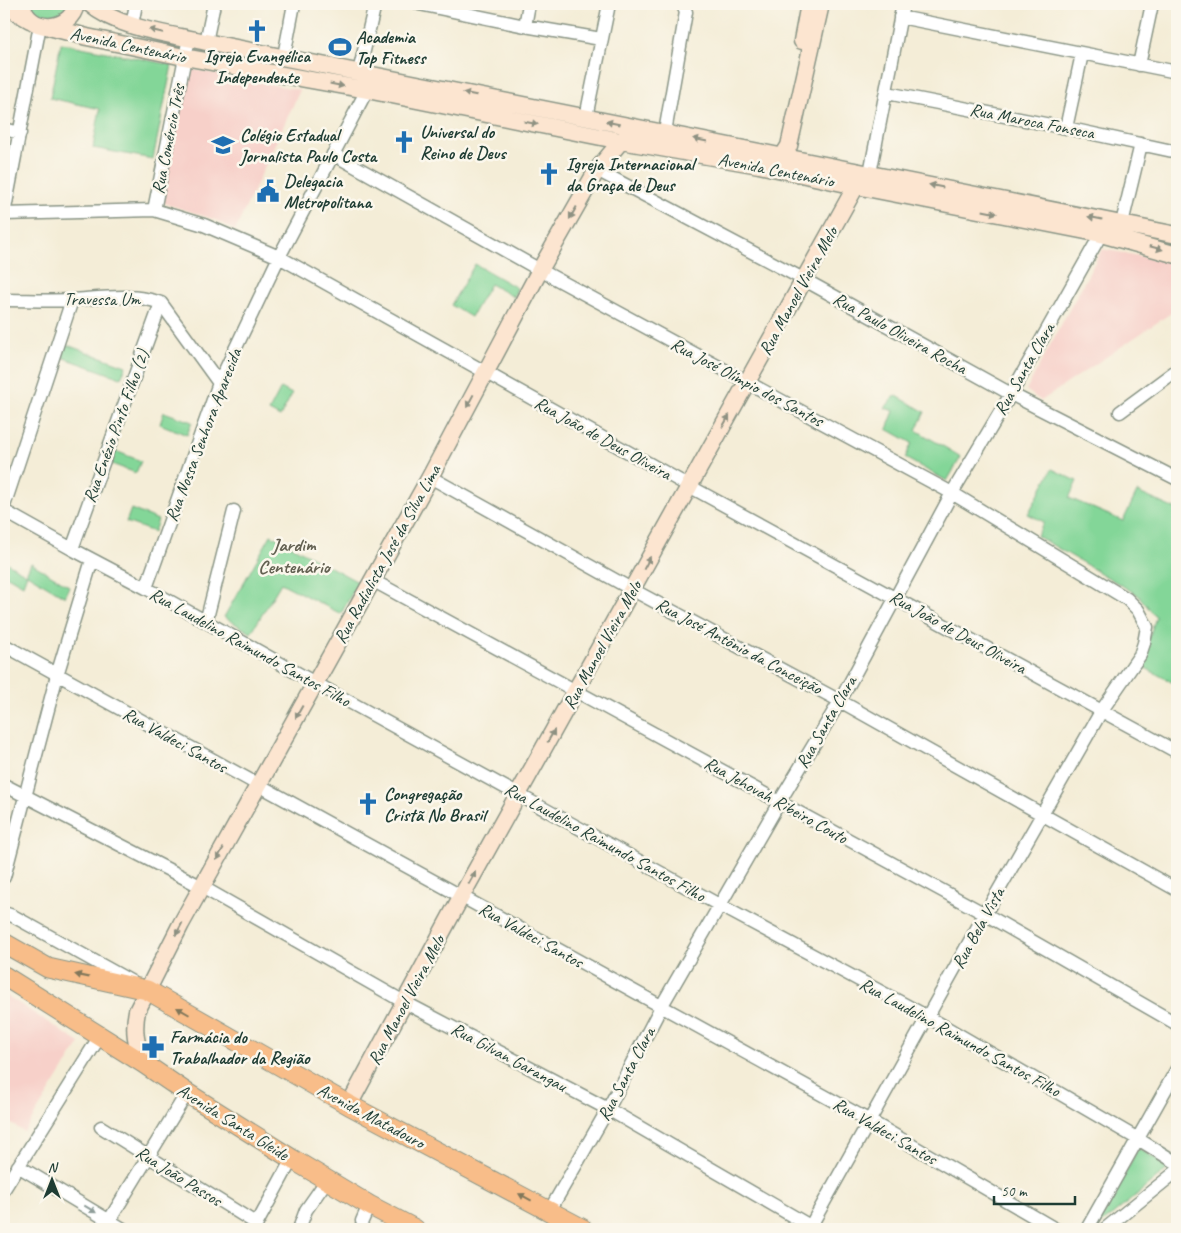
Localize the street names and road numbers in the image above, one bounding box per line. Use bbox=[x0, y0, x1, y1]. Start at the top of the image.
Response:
street label: Avenida Centenário bbox=[68, 22, 189, 68]
street label: Rua Comércio Três bbox=[147, 81, 190, 196]
street label: Rua Maroca Fonseca bbox=[968, 98, 1098, 144]
street label: Avenida Centenário bbox=[716, 148, 837, 192]
street label: Rua Manoel Vieira Melo bbox=[754, 222, 843, 359]
street label: Rua Paulo Oliveira Rocha bbox=[829, 287, 972, 380]
street label: Travessa Um bbox=[64, 288, 141, 310]
street label: Rua Santa Clara bbox=[989, 318, 1060, 419]
street label: Rua José Olímpio dos Santos bbox=[667, 333, 828, 432]
street label: Rua Nossa Senhora Aparecida bbox=[160, 344, 247, 525]
street label: Rua Enézio Pinto Filho (2) bbox=[78, 346, 154, 505]
street label: Rua João de Deus Oliveira bbox=[531, 391, 677, 485]
street label: Rua Radialista José da Silva Lima bbox=[329, 459, 446, 647]
street label: Rua Manoel Vieira Melo bbox=[558, 576, 647, 713]
street label: Rua Laudelino Raimundo Santos Filho bbox=[146, 583, 356, 712]
street label: Rua João de Deus Oliveira bbox=[886, 585, 1032, 679]
street label: Rua José Antônio da Conceição bbox=[652, 593, 827, 700]
street label: Rua Santa Clara bbox=[791, 671, 862, 772]
street label: Rua Valdeci Santos bbox=[119, 702, 233, 779]
street label: Rua Jehovah Ribeiro Couto bbox=[701, 752, 853, 849]
street label: Rua Laudelino Raimundo Santos Filho bbox=[501, 778, 711, 907]
street label: Rua Bela Vista bbox=[947, 882, 1010, 972]
street label: Rua Valdeci Santos bbox=[475, 897, 589, 974]
street label: Rua Manoel Vieira Melo bbox=[363, 930, 450, 1068]
street label: Rua Laudelino Raimundo Santos Filho bbox=[856, 973, 1066, 1102]
street label: Rua Gilvan Garangau bbox=[447, 1017, 572, 1097]
street label: Rua Santa Clara bbox=[592, 1022, 661, 1124]
street label: Avenida Santa Gleide bbox=[173, 1079, 294, 1166]
street label: Avenida Matadouro bbox=[314, 1079, 430, 1154]
street label: Rua Valdeci Santos bbox=[829, 1092, 942, 1170]
street label: Rua João Passos bbox=[132, 1141, 228, 1212]

